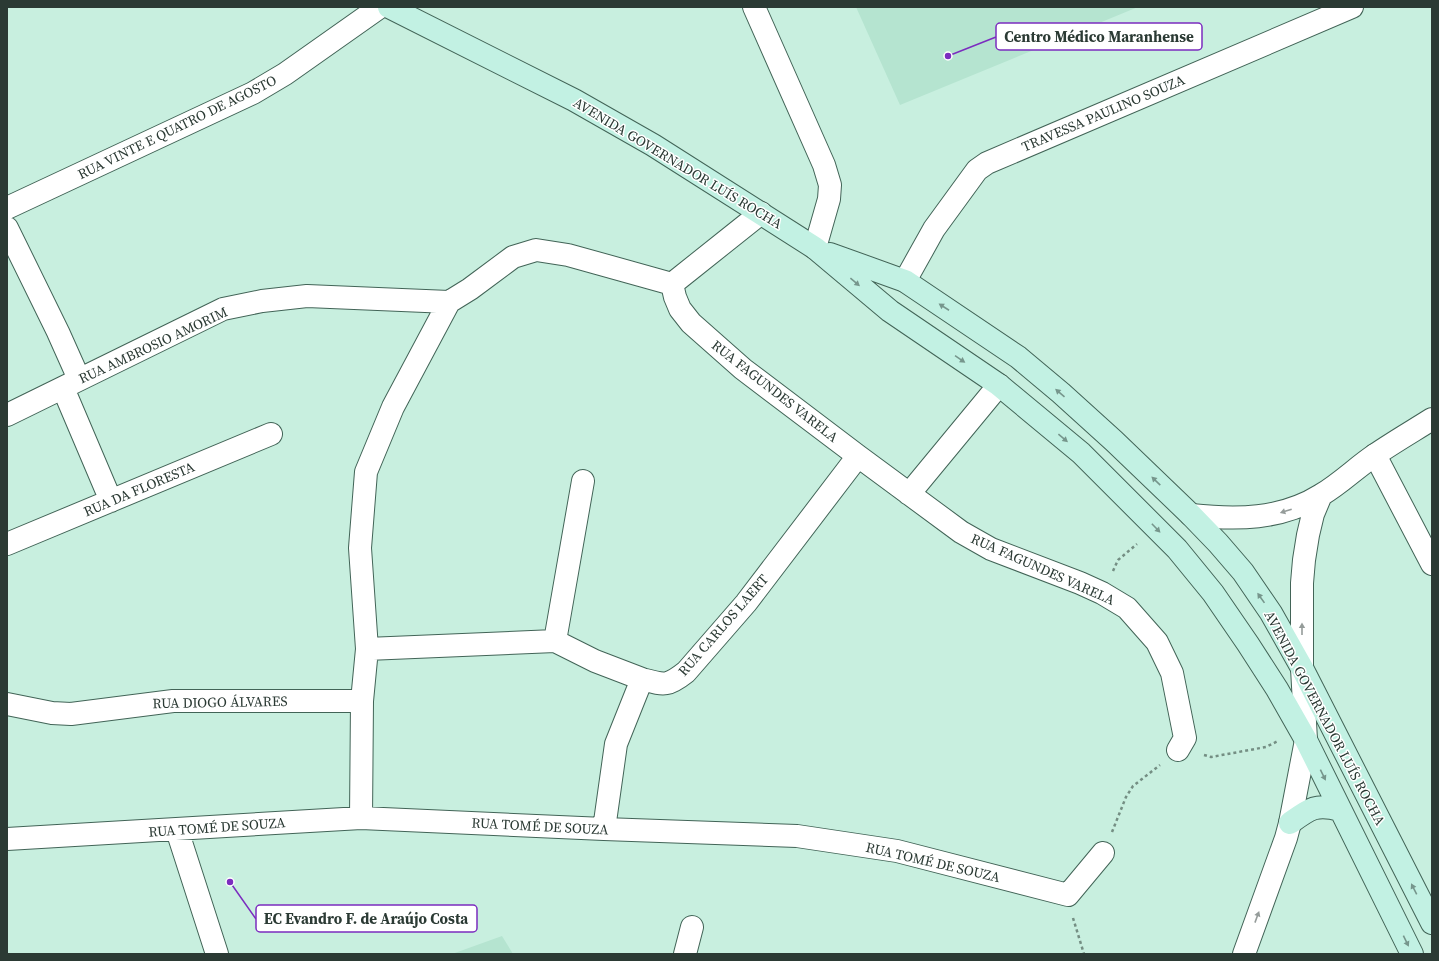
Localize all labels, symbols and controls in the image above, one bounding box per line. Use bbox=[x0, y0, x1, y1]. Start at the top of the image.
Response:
callout: Centro Médico Maranhense bbox=[996, 23, 1202, 50]
text: Centro Médico Maranhense bbox=[1004, 26, 1194, 47]
street label: TRAVESSA PAULINO SOUZA bbox=[1018, 69, 1188, 157]
street label: RUA VINTE E QUATRO DE AGOSTO bbox=[74, 70, 280, 184]
street label: AVENIDA GOVERNADOR LUÍS ROCHA bbox=[570, 92, 787, 234]
one-way arrow bbox=[850, 278, 861, 287]
street label: RUA AMBROSIO AMORIM bbox=[75, 302, 231, 388]
one-way arrow bbox=[938, 304, 950, 311]
street label: RUA FAGUNDES VARELA bbox=[707, 335, 843, 447]
one-way arrow bbox=[954, 355, 966, 362]
one-way arrow bbox=[1055, 388, 1065, 397]
one-way arrow bbox=[1058, 434, 1068, 443]
street label: RUA DA FLORESTA bbox=[80, 456, 198, 521]
one-way arrow bbox=[1151, 476, 1161, 486]
one-way arrow bbox=[1279, 508, 1291, 514]
one-way arrow bbox=[1152, 523, 1161, 533]
street label: RUA FAGUNDES VARELA bbox=[968, 528, 1119, 610]
street label: RUA CARLOS LAERT bbox=[673, 569, 773, 680]
one-way arrow bbox=[1257, 593, 1265, 603]
street label: AVENIDA GOVERNADOR LUÍS ROCHA bbox=[1260, 607, 1391, 830]
one-way arrow bbox=[1299, 622, 1305, 635]
street label: RUA DIOGO ÁLVARES bbox=[152, 691, 288, 713]
one-way arrow bbox=[1320, 769, 1326, 781]
street label: RUA TOMÉ DE SOUZA bbox=[148, 812, 287, 842]
street label: RUA TOMÉ DE SOUZA bbox=[471, 812, 610, 840]
street label: RUA TOMÉ DE SOUZA bbox=[864, 837, 1003, 887]
one-way arrow bbox=[1411, 883, 1418, 894]
callout: EC Evandro F. de Araújo Costa bbox=[256, 905, 477, 932]
text: EC Evandro F. de Araújo Costa bbox=[264, 908, 469, 929]
one-way arrow bbox=[1254, 911, 1260, 923]
one-way arrow bbox=[1403, 936, 1409, 947]

